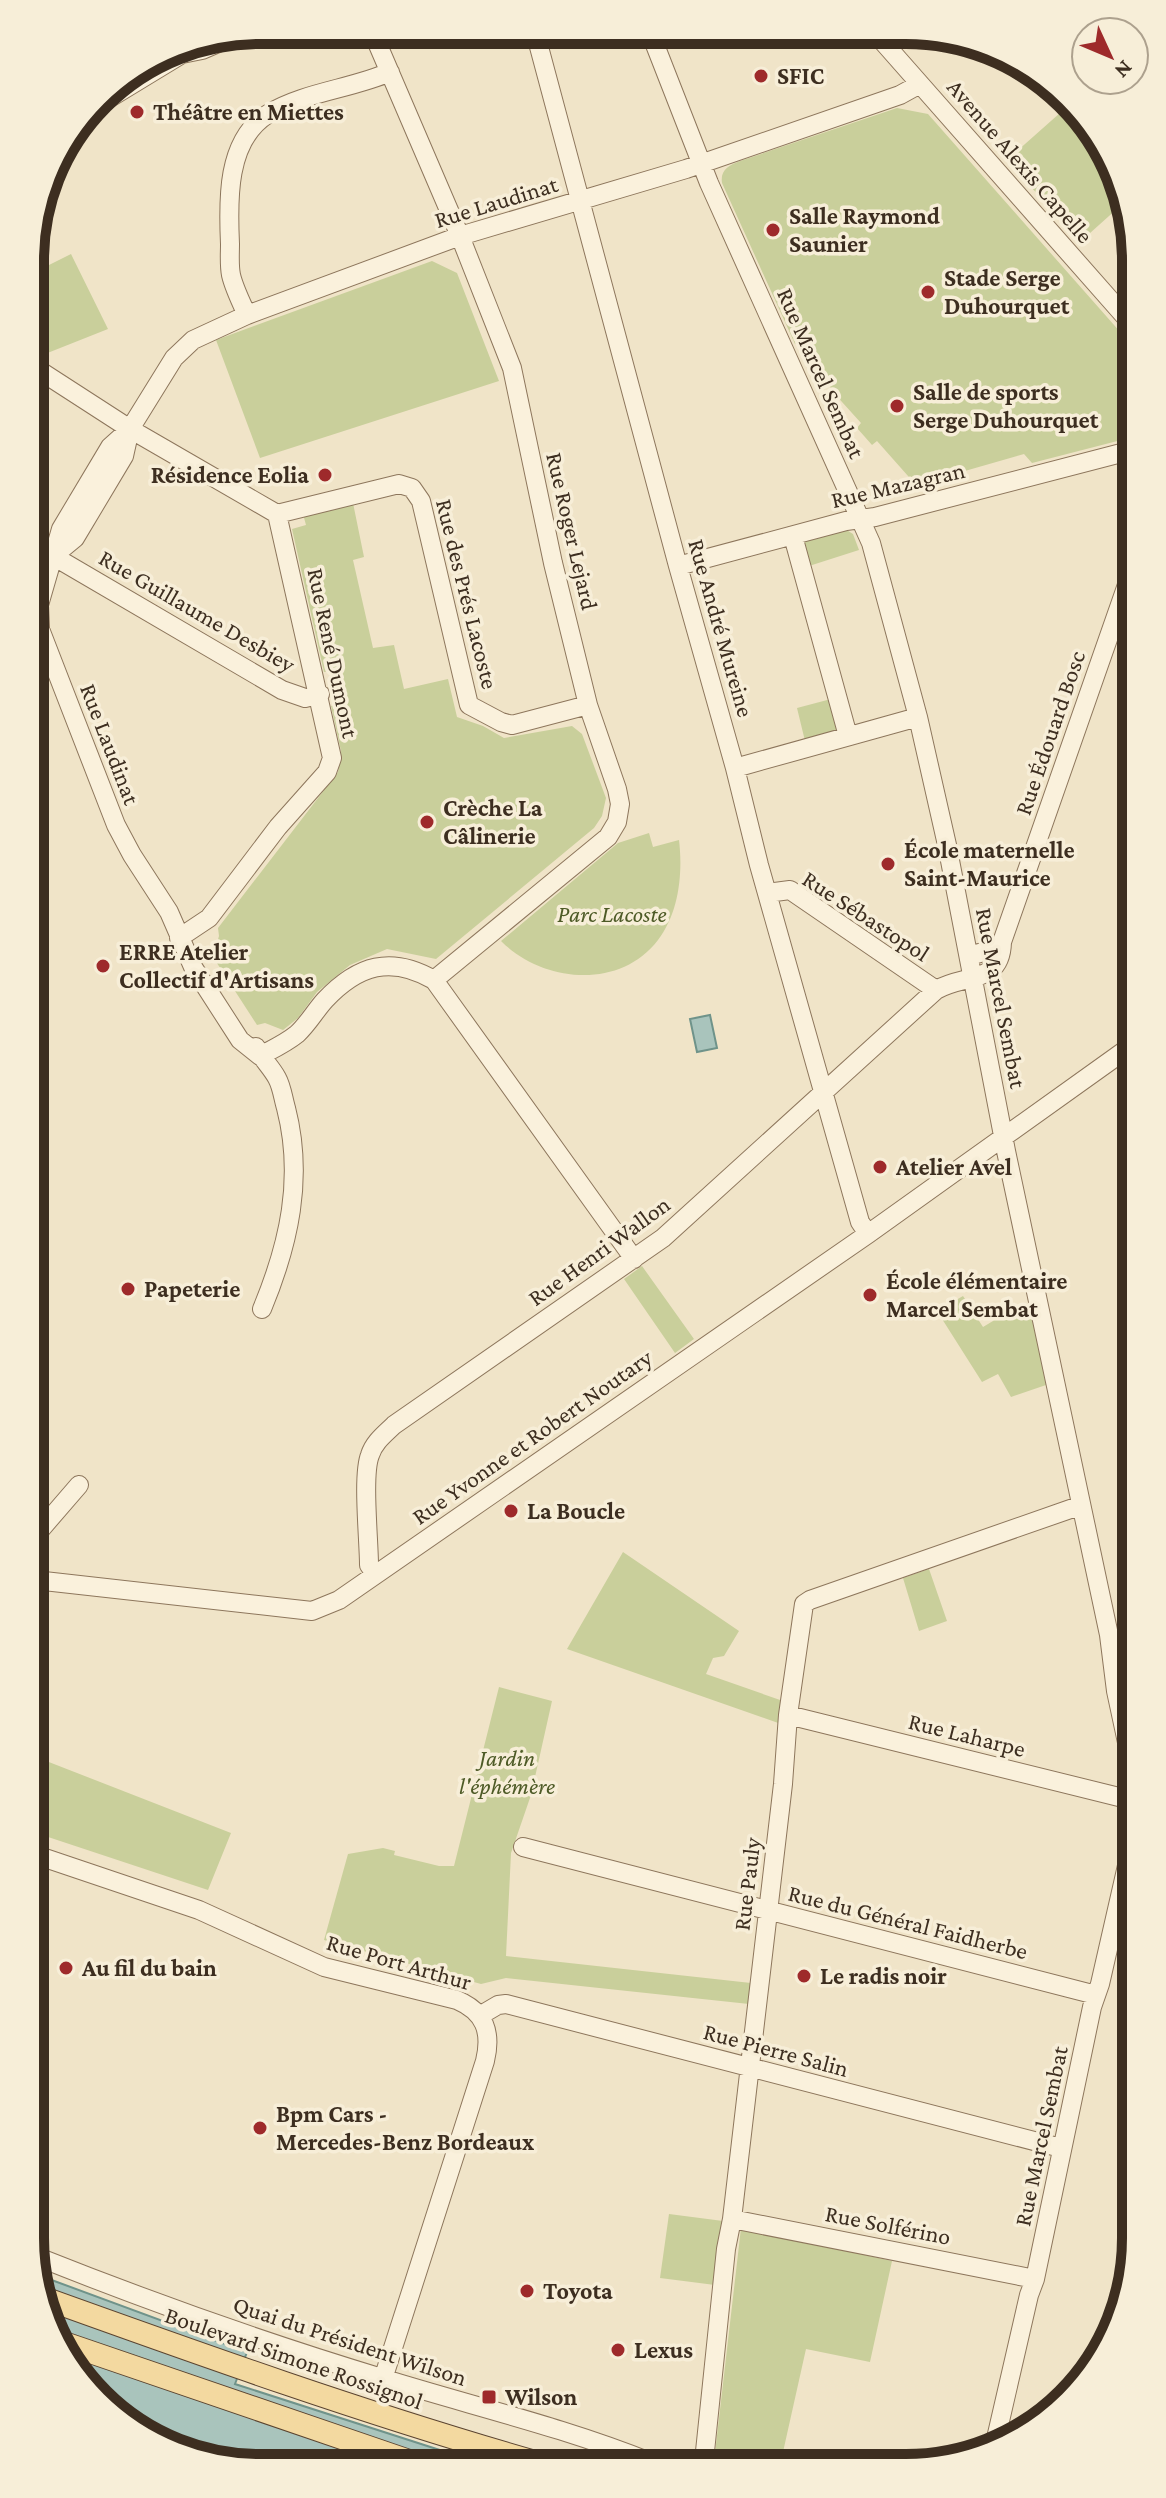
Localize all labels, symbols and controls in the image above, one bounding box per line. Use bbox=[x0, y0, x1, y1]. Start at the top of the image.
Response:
north arrow bbox=[1070, 16, 1150, 96]
text: N bbox=[1110, 55, 1138, 84]
place label: SFIC bbox=[777, 62, 825, 89]
marker: SFIC bbox=[752, 67, 770, 85]
street label: Avenue Alexis Capelle bbox=[942, 73, 1099, 248]
place label: Théâtre en Miettes bbox=[153, 98, 344, 125]
marker: Théâtre en Miettes bbox=[128, 103, 146, 121]
street label: Rue Laudinat bbox=[431, 170, 562, 233]
place label: Salle Raymond Saunier bbox=[789, 202, 940, 257]
marker: Salle Raymond Saunier bbox=[764, 221, 782, 239]
place label: Stade Serge Duhourquet bbox=[944, 264, 1070, 319]
marker: Stade Serge Duhourquet bbox=[919, 283, 937, 301]
street label: Rue Marcel Sembat bbox=[772, 284, 872, 463]
place label: Salle de sports Serge Duhourquet bbox=[913, 378, 1099, 433]
marker: Salle de sports Serge Duhourquet bbox=[888, 397, 906, 415]
street label: Rue Roger Lejard bbox=[541, 449, 604, 613]
street label: Rue Mazagran bbox=[828, 456, 968, 513]
place label: Résidence Eolia bbox=[151, 461, 309, 488]
marker: Résidence Eolia bbox=[316, 466, 334, 484]
street label: Rue des Prés Lacoste bbox=[431, 496, 504, 692]
street label: Rue André Mureine bbox=[683, 536, 760, 720]
street label: Rue Guillaume Desbiey bbox=[94, 543, 301, 678]
street label: Rue René Dumont bbox=[302, 565, 365, 741]
street label: Rue Édouard Bosc bbox=[1009, 647, 1090, 818]
street label: Rue Laudinat bbox=[75, 679, 146, 809]
place label: Crèche La Câlinerie bbox=[443, 794, 543, 849]
marker: Crèche La Câlinerie bbox=[418, 813, 436, 831]
place label: École maternelle Saint-Maurice bbox=[904, 836, 1075, 891]
marker: École maternelle Saint-Maurice bbox=[879, 855, 897, 873]
street label: Rue Sébastopol bbox=[798, 865, 935, 967]
park label: Parc Lacoste bbox=[557, 900, 667, 927]
street label: Rue Marcel Sembat bbox=[971, 905, 1032, 1092]
place label: ERRE Atelier Collectif d'Artisans bbox=[119, 938, 314, 993]
marker: ERRE Atelier Collectif d'Artisans bbox=[94, 957, 112, 975]
place label: Atelier Avel bbox=[895, 1153, 1012, 1180]
marker: Atelier Avel bbox=[871, 1158, 889, 1176]
street label: Rue Henri Wallon bbox=[523, 1190, 675, 1311]
place label: École élémentaire Marcel Sembat bbox=[886, 1267, 1067, 1322]
place label: Papeterie bbox=[144, 1275, 240, 1302]
marker: Papeterie bbox=[119, 1280, 137, 1298]
marker: École élémentaire Marcel Sembat bbox=[861, 1286, 879, 1304]
street label: Rue Yvonne et Robert Noutary bbox=[407, 1343, 658, 1530]
place label: La Boucle bbox=[527, 1497, 625, 1524]
marker: La Boucle bbox=[502, 1502, 520, 1520]
street label: Rue Laharpe bbox=[906, 1707, 1028, 1762]
park label: Jardin l'éphémère bbox=[459, 1744, 555, 1799]
street label: Rue Pauly bbox=[727, 1835, 766, 1932]
street label: Rue du Général Faidherbe bbox=[786, 1879, 1031, 1964]
street label: Rue Port Arthur bbox=[324, 1928, 475, 1995]
place label: Au fil du bain bbox=[81, 1954, 217, 1981]
marker: Au fil du bain bbox=[57, 1959, 75, 1977]
place label: Le radis noir bbox=[820, 1962, 947, 1989]
marker: Le radis noir bbox=[795, 1967, 813, 1985]
street label: Rue Pierre Salin bbox=[701, 2017, 852, 2082]
street label: Rue Marcel Sembat bbox=[1008, 2042, 1073, 2228]
place label: Bpm Cars - Mercedes-Benz Bordeaux bbox=[276, 2100, 535, 2155]
marker: Bpm Cars - Mercedes-Benz Bordeaux bbox=[251, 2119, 269, 2137]
street label: Rue Solférino bbox=[823, 2199, 953, 2250]
place label: Toyota bbox=[543, 2277, 613, 2304]
marker: Toyota bbox=[518, 2282, 536, 2300]
street label: Quai du Président Wilson bbox=[230, 2290, 470, 2391]
street label: Boulevard Simone Rossignol bbox=[162, 2301, 427, 2414]
place label: Lexus bbox=[634, 2336, 693, 2363]
marker: Lexus bbox=[609, 2341, 627, 2359]
place label: Wilson bbox=[504, 2383, 578, 2410]
marker: Wilson bbox=[480, 2388, 498, 2406]

